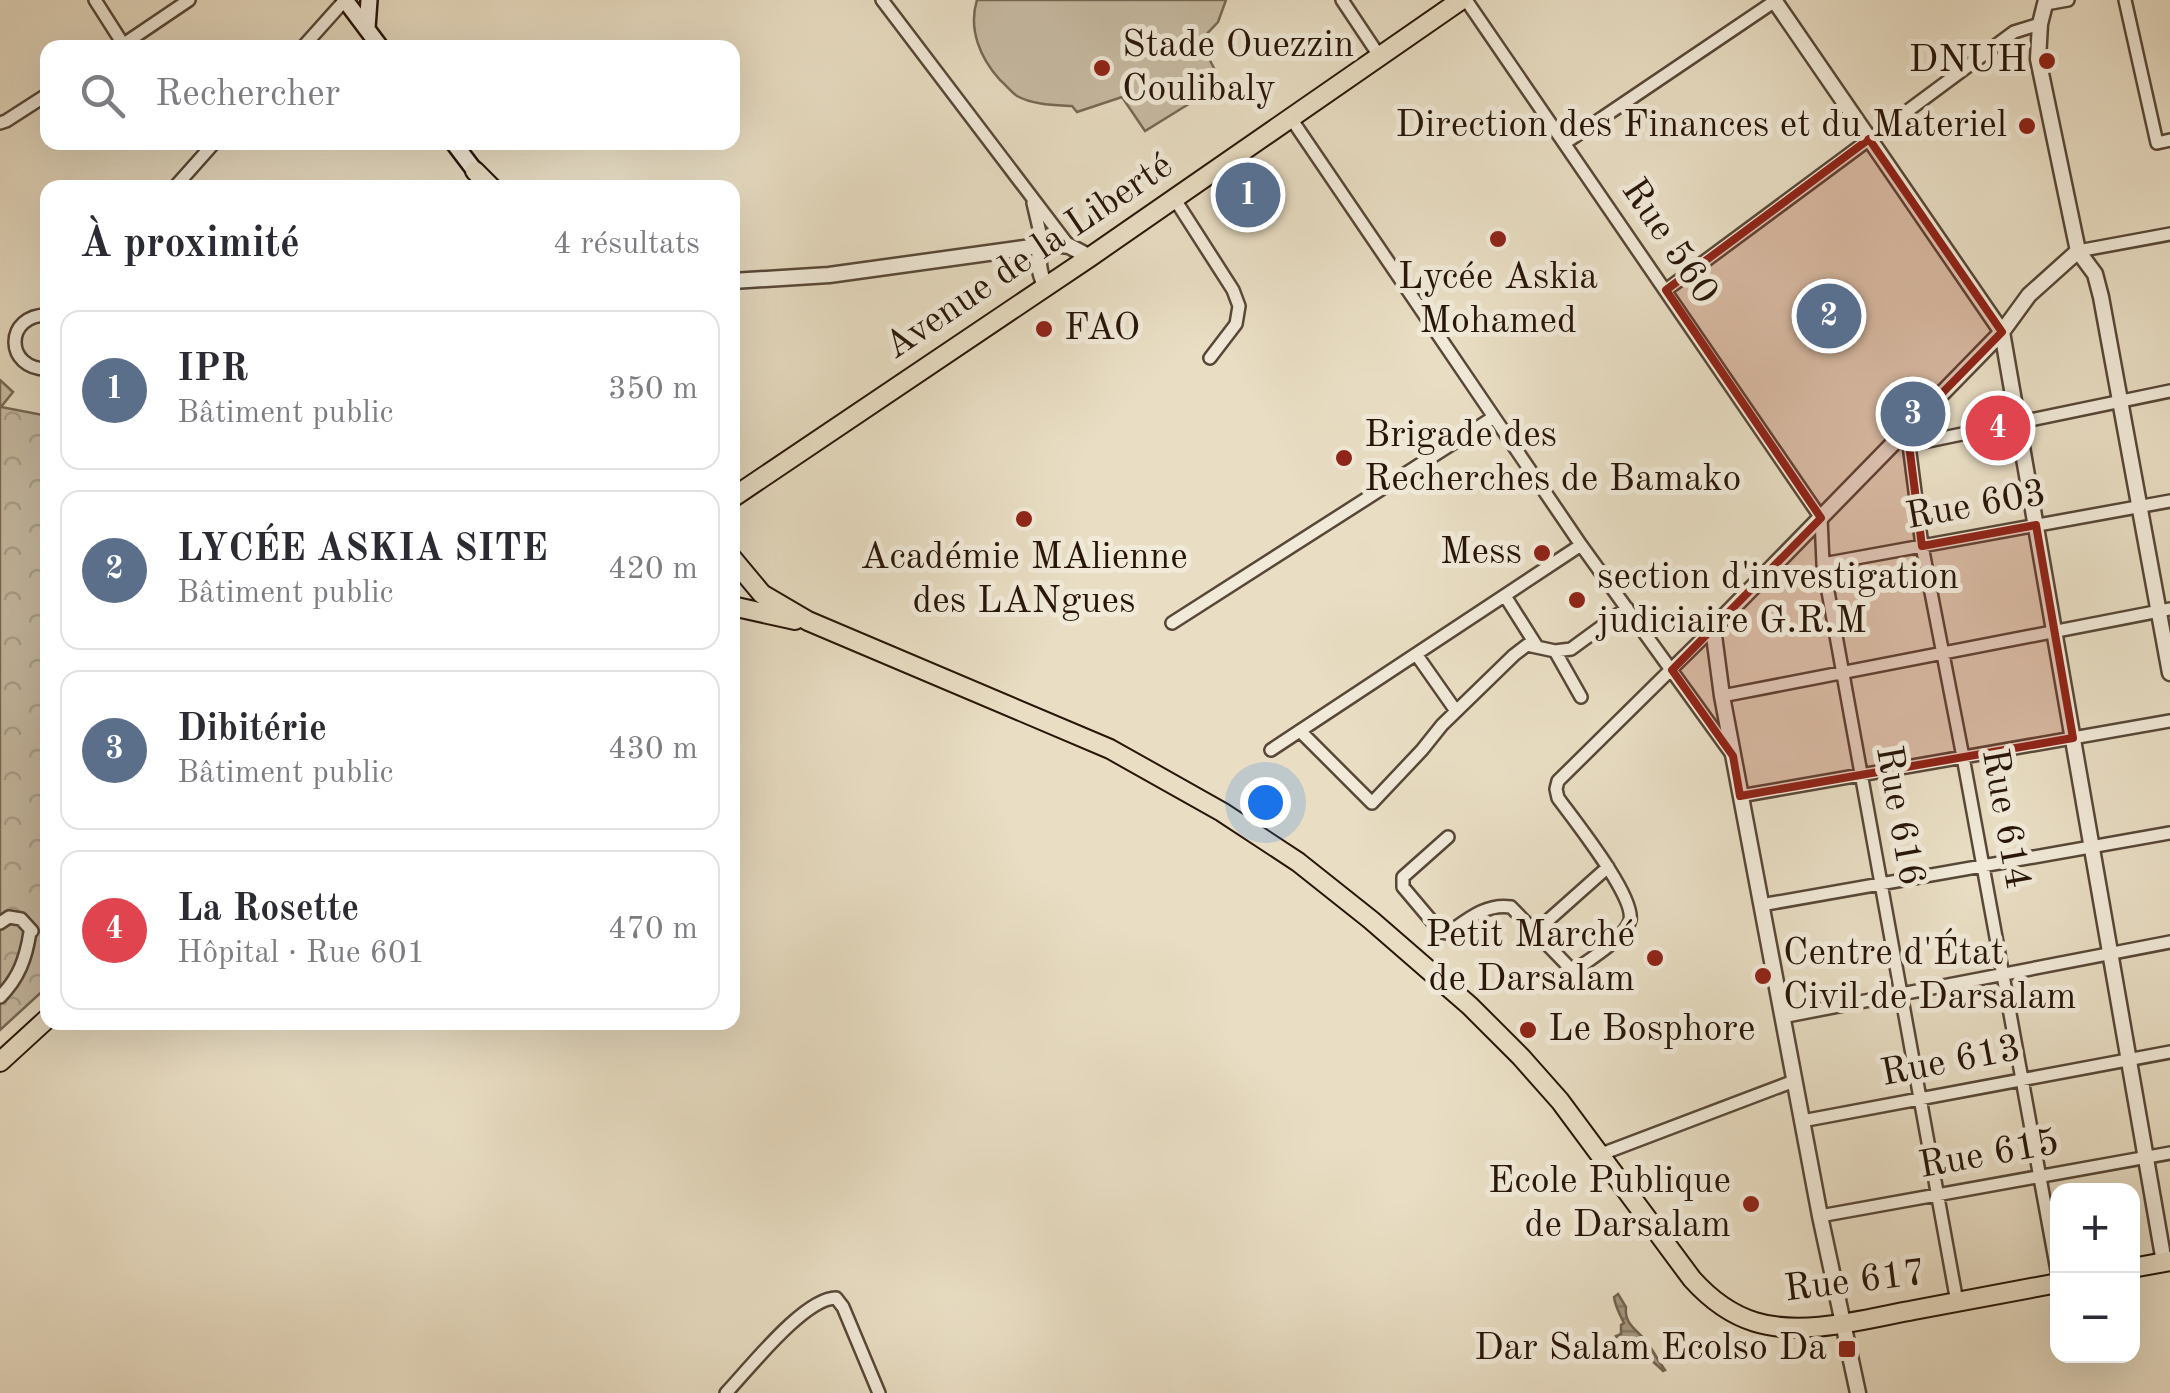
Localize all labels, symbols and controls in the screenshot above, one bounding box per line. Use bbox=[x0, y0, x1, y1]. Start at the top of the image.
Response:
place label: Stade Ouezzin Coulibaly bbox=[1122, 27, 1354, 109]
search box bbox=[40, 40, 740, 150]
place label: DNUH bbox=[1909, 42, 2027, 80]
marker: DNUH bbox=[2036, 50, 2058, 72]
marker: Stade Ouezzin Coulibaly bbox=[1091, 57, 1113, 79]
icon: search bbox=[75, 68, 130, 123]
text: Rechercher bbox=[155, 76, 340, 114]
place label: Direction des Finances et du Materiel bbox=[1395, 107, 2007, 145]
marker: Direction des Finances et du Materiel bbox=[2016, 115, 2038, 137]
street label: Avenue de la Liberté bbox=[878, 147, 1180, 367]
pin: 1 bbox=[1216, 158, 1280, 232]
street label: Rue 560 bbox=[1614, 173, 1724, 311]
text: À proximité bbox=[80, 224, 300, 266]
marker: Lycée Askia Mohamed bbox=[1487, 228, 1509, 250]
text: 4 résultats bbox=[553, 229, 700, 261]
place label: Lycée Askia Mohamed bbox=[1398, 259, 1598, 341]
pin: 2 bbox=[1796, 278, 1862, 354]
place label: FAO bbox=[1064, 310, 1140, 348]
marker: FAO bbox=[1033, 318, 1055, 340]
text: IPR bbox=[177, 351, 248, 389]
text: 1 bbox=[105, 374, 124, 406]
text: 350 m bbox=[608, 374, 698, 406]
pin: 3 bbox=[1880, 376, 1946, 452]
pin: 4 bbox=[1966, 390, 2030, 466]
text: Bâtiment public bbox=[177, 398, 394, 430]
place label: Brigade des Recherches de Bamako bbox=[1364, 417, 1741, 499]
marker: Brigade des Recherches de Bamako bbox=[1333, 447, 1355, 469]
street label: Rue 603 bbox=[1903, 475, 2049, 537]
marker: Académie MAlienne des LANgues bbox=[1013, 508, 1035, 530]
text: LYCÉE ASKIA SITE bbox=[177, 531, 548, 569]
place label: Mess bbox=[1440, 534, 1522, 572]
place label: Académie MAlienne des LANgues bbox=[860, 539, 1188, 621]
marker: Mess bbox=[1531, 542, 1553, 564]
text: 2 bbox=[105, 554, 124, 586]
text: 420 m bbox=[608, 554, 698, 586]
place label: section d'investigation judiciaire G.R.M bbox=[1595, 559, 1959, 641]
text: Bâtiment public bbox=[177, 578, 394, 610]
marker: section d'investigation judiciaire G.R.M bbox=[1566, 589, 1588, 611]
text: Dibitérie bbox=[177, 711, 327, 749]
text: 3 bbox=[105, 734, 124, 766]
text: 430 m bbox=[608, 734, 698, 766]
street label: Rue 616 bbox=[1868, 743, 1930, 889]
street label: Rue 614 bbox=[1974, 746, 2036, 892]
text: Bâtiment public bbox=[177, 758, 394, 790]
your location bbox=[1240, 777, 1291, 828]
text: La Rosette bbox=[177, 891, 359, 929]
text: 4 bbox=[105, 914, 124, 946]
text: 470 m bbox=[608, 914, 698, 946]
place label: Petit Marché de Darsalam bbox=[1425, 917, 1635, 999]
place label: Centre d'État Civil de Darsalam bbox=[1783, 928, 2076, 1017]
text: Hôpital · Rue 601 bbox=[177, 938, 425, 970]
marker: Petit Marché de Darsalam bbox=[1644, 947, 1666, 969]
marker: Centre d'État Civil de Darsalam bbox=[1752, 965, 1774, 987]
place label: Le Bosphore bbox=[1548, 1011, 1755, 1049]
marker: Le Bosphore bbox=[1517, 1019, 1539, 1041]
street label: Rue 613 bbox=[1878, 1030, 2024, 1094]
street label: Rue 615 bbox=[1916, 1124, 2062, 1186]
place label: Ecole Publique de Darsalam bbox=[1488, 1163, 1731, 1245]
map controls bbox=[2050, 1183, 2140, 1363]
button: + bbox=[2050, 1183, 2140, 1273]
marker: Ecole Publique de Darsalam bbox=[1740, 1193, 1762, 1215]
street label: Rue 617 bbox=[1782, 1255, 1928, 1309]
button: − bbox=[2050, 1273, 2140, 1363]
place label: Dar Salam Ecolso Da bbox=[1474, 1330, 1827, 1368]
marker: Dar Salam Ecolso Da bbox=[1836, 1338, 1858, 1360]

